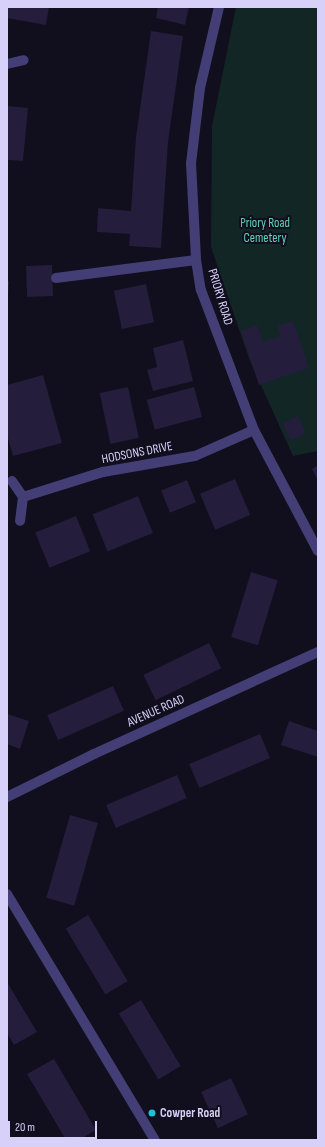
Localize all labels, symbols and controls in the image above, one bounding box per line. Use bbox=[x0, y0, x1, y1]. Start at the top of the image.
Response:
park label: Priory Road Cemetery bbox=[240, 216, 290, 247]
street label: PRIORY ROAD bbox=[204, 267, 236, 327]
street label: HODSONS DRIVE bbox=[100, 438, 174, 468]
street label: AVENUE ROAD bbox=[125, 691, 187, 731]
place label: Cowper Road bbox=[160, 1105, 220, 1121]
marker: Cowper Road bbox=[147, 1108, 157, 1118]
scale bar bbox=[10, 1113, 99, 1139]
text: 20 m bbox=[15, 1120, 35, 1135]

